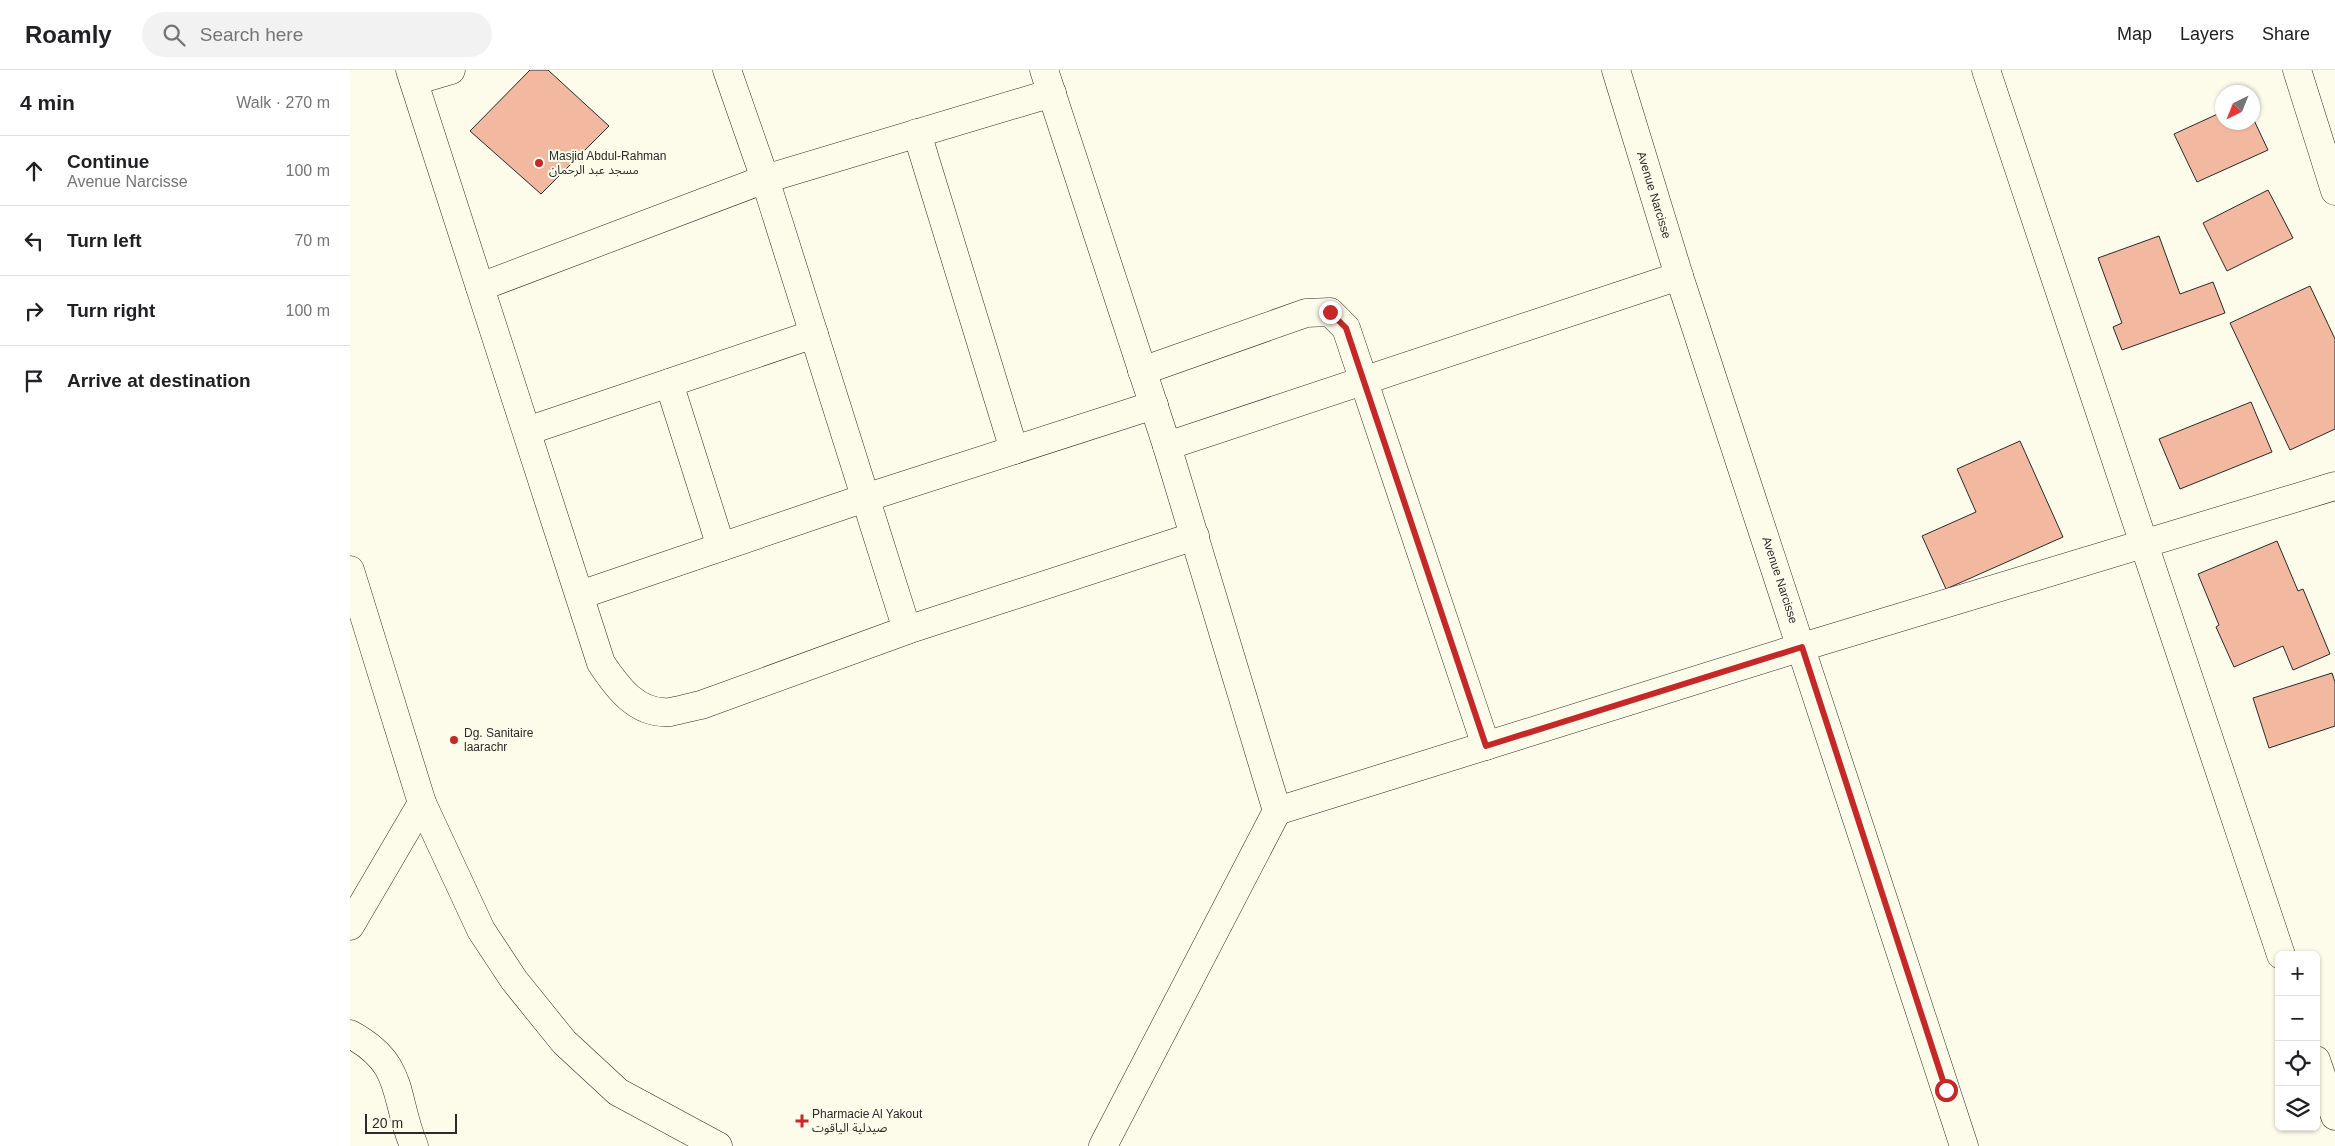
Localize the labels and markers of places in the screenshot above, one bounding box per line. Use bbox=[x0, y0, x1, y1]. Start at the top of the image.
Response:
place label: Masjid Abdul-Rahman مسجد عبد الرحمان bbox=[549, 149, 666, 177]
marker: Masjid Abdul-Rahman مسجد عبد الرحمان bbox=[533, 157, 545, 169]
place label: Dg. Sanitaire laarachr bbox=[464, 726, 534, 754]
marker: Dg. Sanitaire laarachr bbox=[448, 734, 460, 746]
place label: Pharmacie Al Yakout صيدلية الياقوت bbox=[812, 1107, 923, 1135]
marker: Pharmacie Al Yakout صيدلية الياقوت bbox=[796, 1115, 808, 1127]

